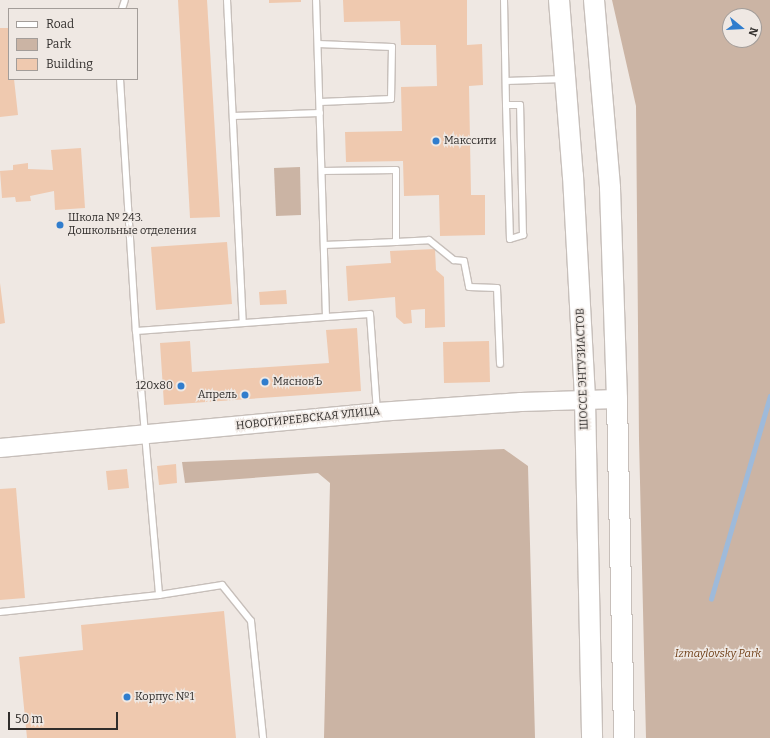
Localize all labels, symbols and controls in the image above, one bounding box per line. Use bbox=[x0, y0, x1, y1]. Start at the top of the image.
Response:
legend bbox=[8, 8, 138, 80]
north arrow bbox=[722, 8, 762, 48]
text: Road bbox=[46, 17, 74, 31]
text: N bbox=[745, 26, 760, 38]
text: Park bbox=[46, 37, 71, 51]
text: Building bbox=[46, 57, 93, 71]
place label: Макссити bbox=[444, 134, 497, 148]
marker: Макссити bbox=[431, 136, 441, 146]
place label: Школа № 243. Дошкольные отделения bbox=[68, 212, 196, 238]
marker: Школа № 243. Дошкольные отделения bbox=[55, 220, 65, 230]
street label: ШОССЕ ЭНТУЗИАСТОВ bbox=[574, 308, 592, 430]
place label: МясновЪ bbox=[273, 375, 322, 389]
marker: МясновЪ bbox=[260, 377, 270, 387]
place label: 120x80 bbox=[136, 379, 173, 393]
marker: 120x80 bbox=[176, 381, 186, 391]
place label: Апрель bbox=[198, 388, 237, 402]
marker: Апрель bbox=[240, 390, 250, 400]
street label: НОВОГИРЕЕВСКАЯ УЛИЦА bbox=[235, 405, 381, 433]
park label: Izmaylovsky Park bbox=[675, 647, 761, 661]
place label: Корпус №1 bbox=[135, 690, 194, 704]
marker: Корпус №1 bbox=[122, 692, 132, 702]
scale bar bbox=[10, 704, 120, 730]
text: 50 m bbox=[15, 712, 43, 726]

